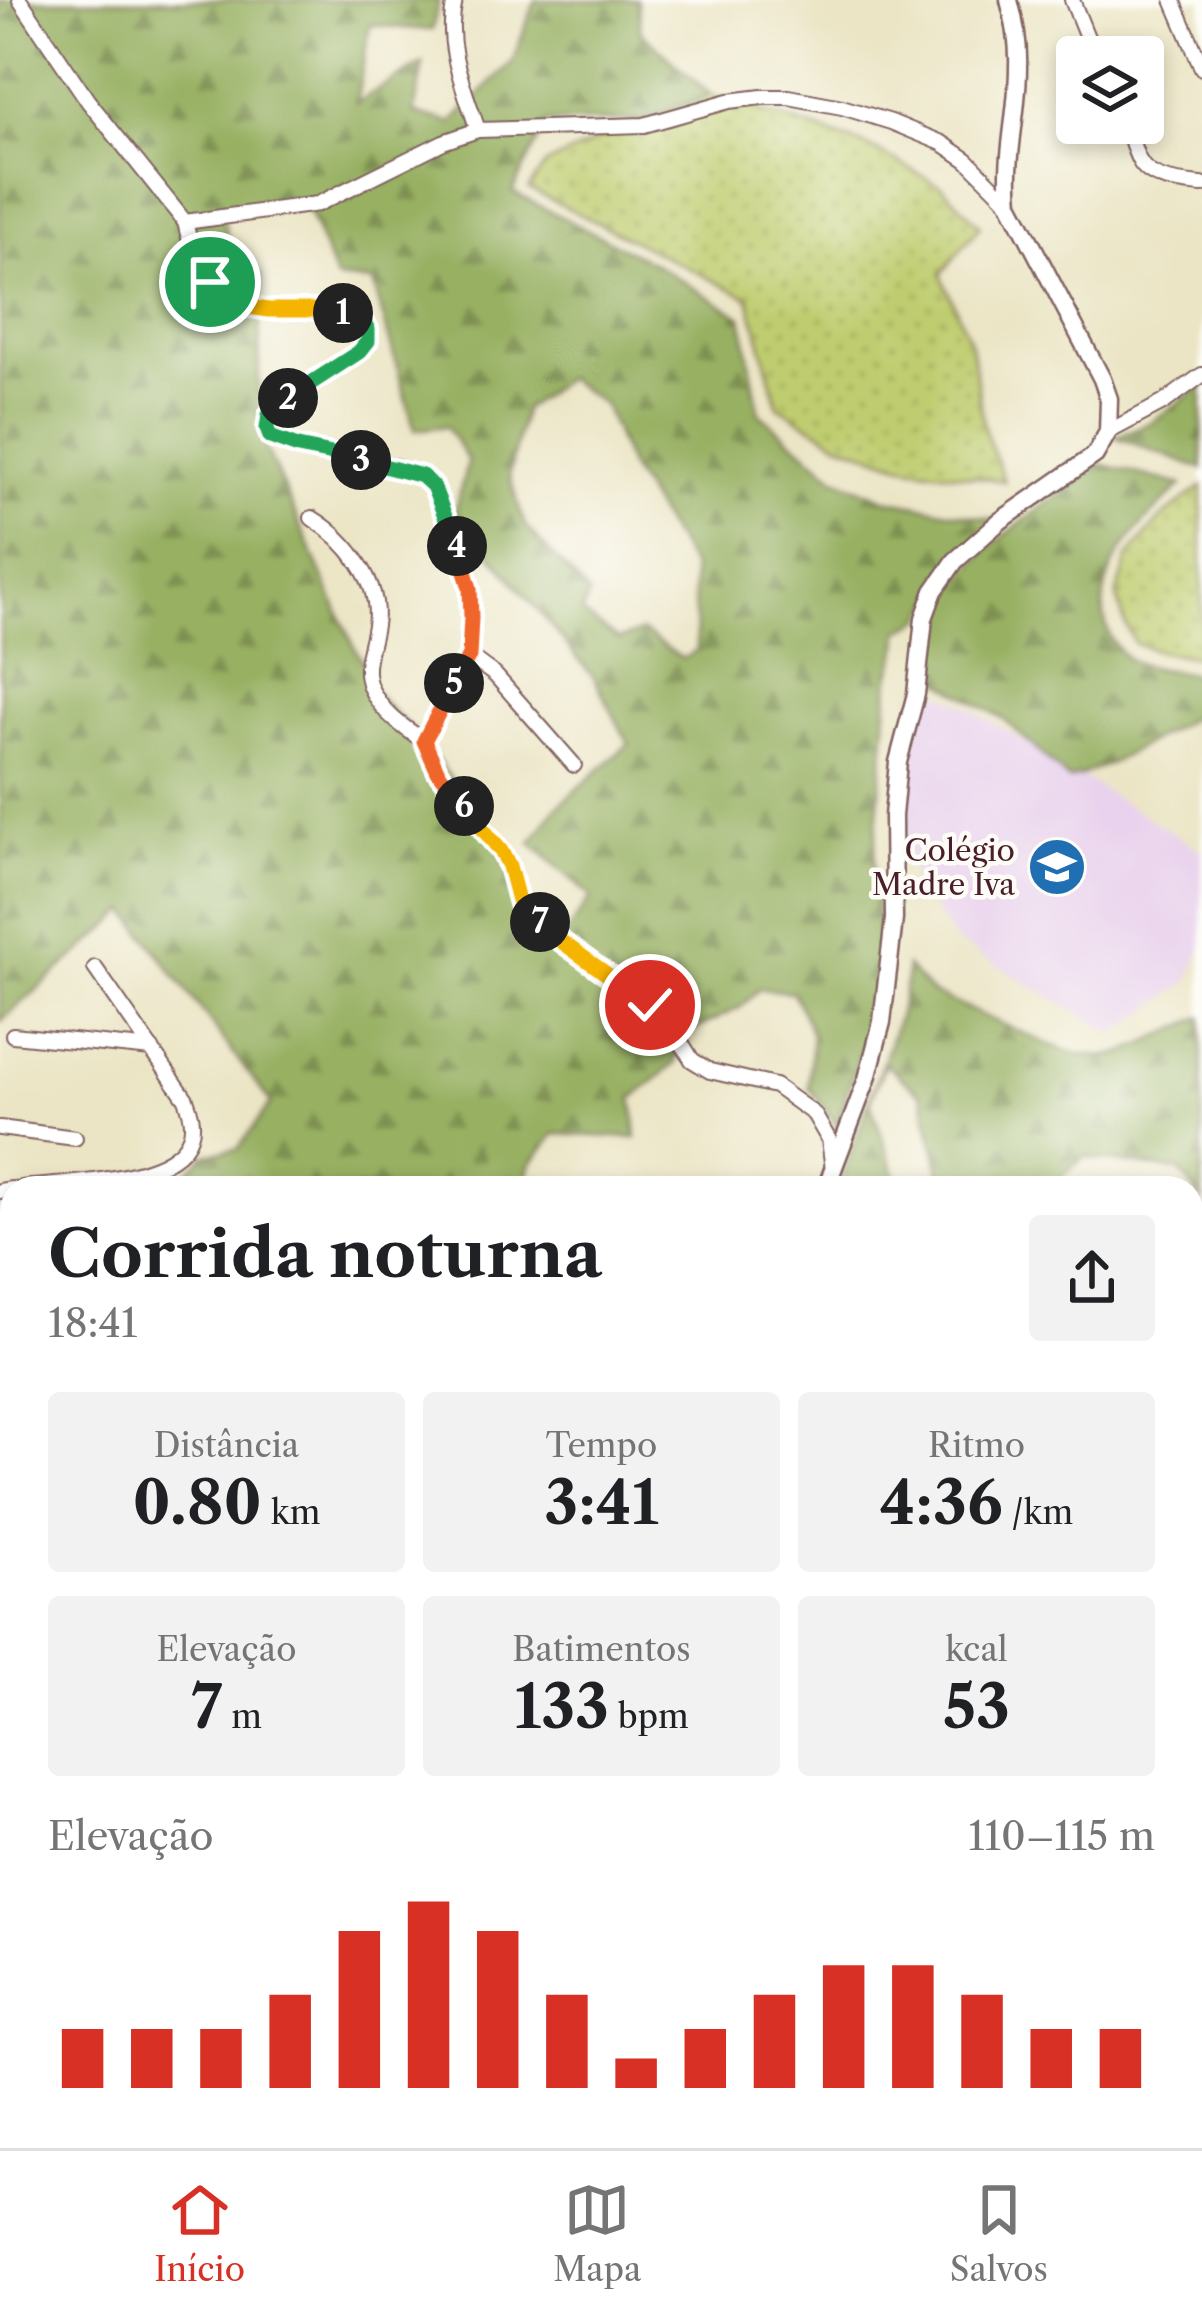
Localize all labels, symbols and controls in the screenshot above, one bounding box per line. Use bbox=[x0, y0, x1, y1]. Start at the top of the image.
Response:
map controls bbox=[1056, 36, 1164, 144]
button: layers bbox=[1056, 36, 1164, 144]
pin bbox=[159, 231, 261, 333]
icon: arrive bbox=[177, 249, 243, 315]
pin: 1 bbox=[313, 283, 373, 343]
text: 1 bbox=[336, 292, 350, 333]
pin: 2 bbox=[258, 368, 318, 428]
text: 2 bbox=[278, 377, 298, 418]
pin: 3 bbox=[331, 430, 391, 490]
text: 3 bbox=[352, 439, 370, 480]
pin: 4 bbox=[427, 516, 487, 576]
text: 4 bbox=[447, 525, 467, 566]
pin: 5 bbox=[424, 653, 484, 713]
text: 5 bbox=[445, 662, 463, 703]
pin: 6 bbox=[434, 776, 494, 836]
text: 6 bbox=[454, 785, 474, 826]
place label: Colégio Madre Iva bbox=[872, 832, 1015, 903]
school or university icon: Colégio Madre Iva bbox=[1026, 836, 1088, 898]
pin: 7 bbox=[510, 892, 570, 952]
text: 7 bbox=[531, 901, 549, 942]
pin bbox=[599, 954, 701, 1056]
icon: check bbox=[617, 972, 683, 1038]
text: Corrida noturna bbox=[48, 1213, 602, 1294]
button: share bbox=[1029, 1215, 1155, 1341]
text: 18:41 bbox=[48, 1299, 137, 1347]
text: Distância bbox=[154, 1425, 299, 1466]
text: Tempo bbox=[546, 1425, 657, 1466]
text: Ritmo bbox=[928, 1425, 1025, 1466]
text: 0.80 bbox=[133, 1466, 262, 1540]
text: 3:41 bbox=[544, 1466, 659, 1540]
text: 4:36 bbox=[880, 1466, 1003, 1540]
text: km bbox=[262, 1492, 320, 1533]
text: /km bbox=[1003, 1492, 1073, 1533]
text: Elevação bbox=[156, 1629, 297, 1670]
text: Batimentos bbox=[512, 1629, 691, 1670]
text: kcal bbox=[945, 1629, 1008, 1670]
text: 7 bbox=[191, 1670, 222, 1744]
text: 133 bbox=[514, 1670, 609, 1744]
text: 53 bbox=[943, 1670, 1010, 1744]
text: m bbox=[222, 1696, 262, 1737]
text: bpm bbox=[609, 1696, 689, 1737]
text: Elevação bbox=[48, 1812, 213, 1860]
text: 110–115 m bbox=[968, 1812, 1155, 1860]
tab: Início bbox=[154, 2177, 245, 2290]
tab: Mapa bbox=[553, 2177, 641, 2290]
tab: Salvos bbox=[950, 2177, 1048, 2290]

